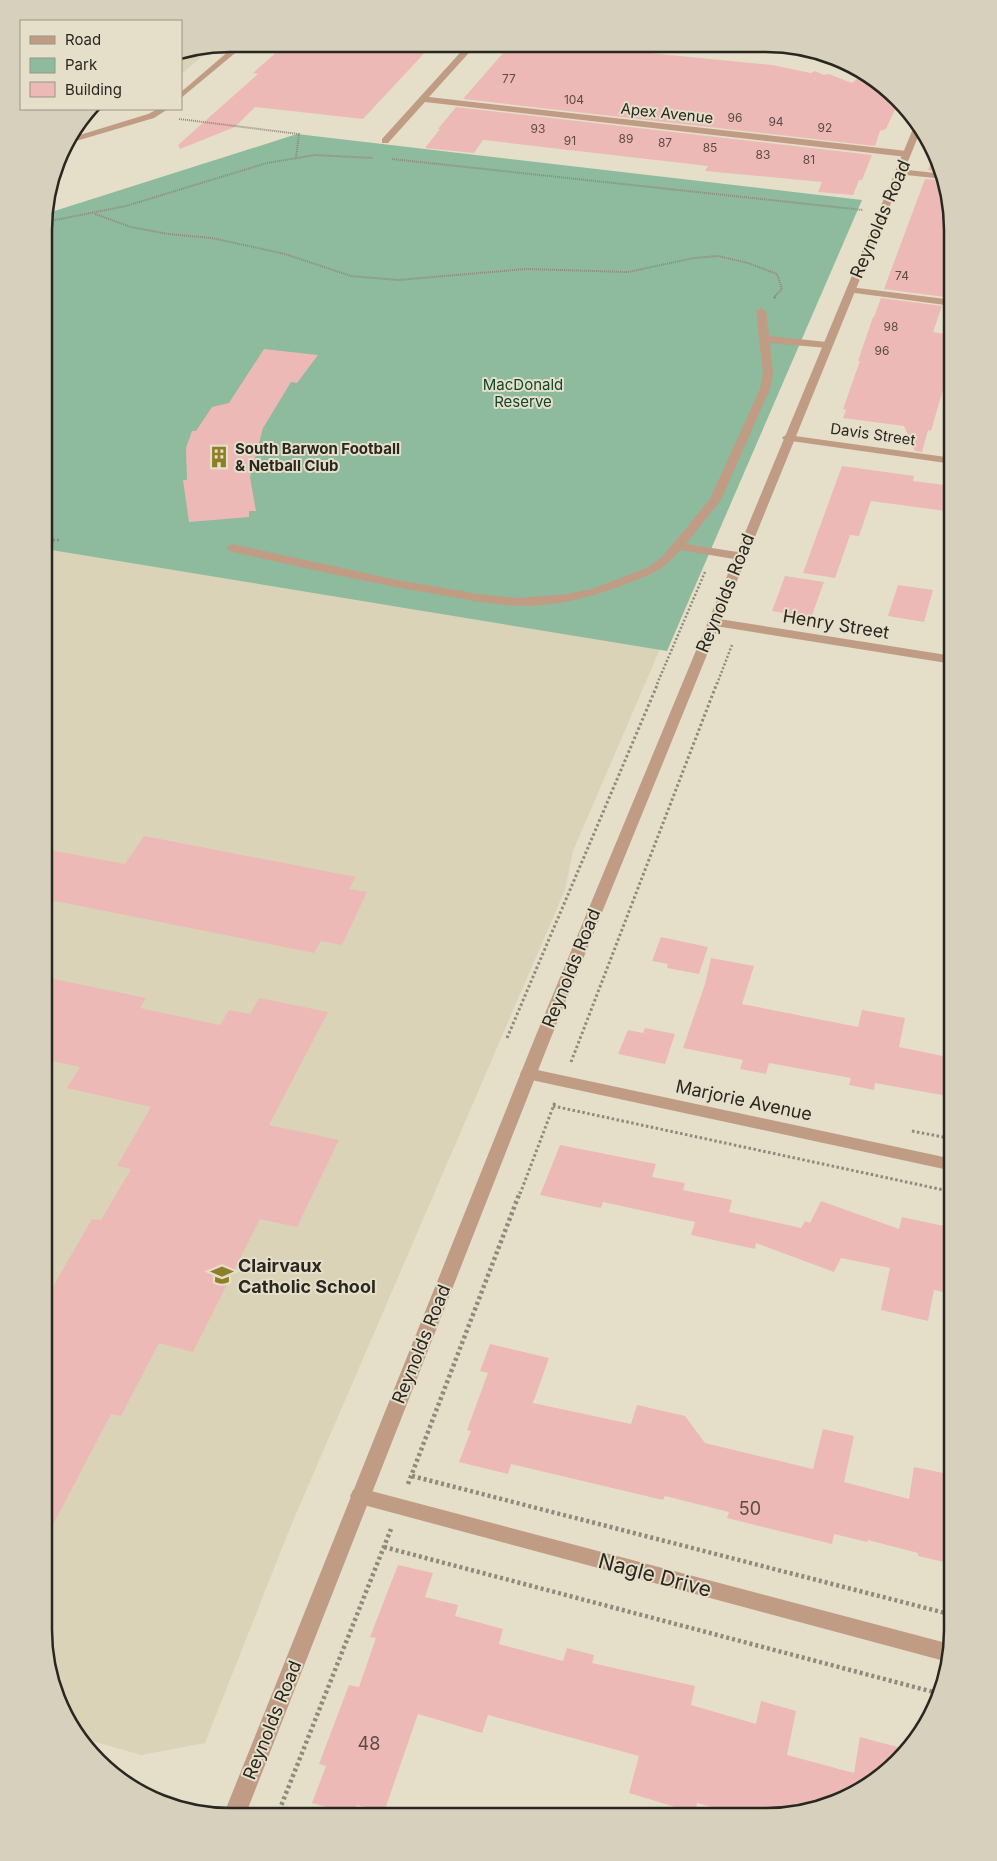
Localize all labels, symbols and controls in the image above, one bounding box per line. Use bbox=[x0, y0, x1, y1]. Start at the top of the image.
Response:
legend bbox=[20, 20, 182, 110]
text: Road bbox=[65, 30, 101, 49]
text: Park bbox=[65, 55, 98, 74]
house number: 77 bbox=[502, 71, 516, 86]
text: Building bbox=[65, 80, 122, 99]
house number: 104 bbox=[564, 92, 584, 107]
street label: Apex Avenue bbox=[620, 99, 714, 127]
house number: 96 bbox=[728, 110, 742, 125]
house number: 94 bbox=[768, 114, 784, 129]
house number: 92 bbox=[818, 120, 832, 135]
house number: 93 bbox=[531, 121, 545, 136]
house number: 89 bbox=[619, 131, 633, 146]
house number: 91 bbox=[564, 133, 576, 148]
house number: 87 bbox=[658, 135, 672, 150]
house number: 85 bbox=[703, 140, 717, 155]
house number: 83 bbox=[756, 147, 770, 162]
house number: 81 bbox=[803, 152, 815, 167]
street label: Reynolds Road bbox=[846, 157, 914, 281]
house number: 74 bbox=[895, 268, 909, 283]
house number: 98 bbox=[884, 319, 898, 334]
house number: 96 bbox=[875, 343, 889, 358]
park label: MacDonald Reserve bbox=[483, 375, 563, 411]
street label: Davis Street bbox=[829, 419, 917, 449]
place label: South Barwon Football & Netball Club bbox=[235, 439, 400, 475]
building icon: South Barwon Football & Netball Club bbox=[206, 444, 232, 470]
street label: Reynolds Road bbox=[692, 530, 758, 656]
street label: Henry Street bbox=[781, 605, 891, 643]
street label: Reynolds Road bbox=[538, 905, 604, 1031]
street label: Marjorie Avenue bbox=[674, 1075, 814, 1125]
place label: Clairvaux Catholic School bbox=[238, 1255, 376, 1297]
school or university icon: Clairvaux Catholic School bbox=[209, 1262, 235, 1288]
street label: Reynolds Road bbox=[388, 1281, 454, 1407]
house number: 50 bbox=[739, 1498, 761, 1519]
street label: Nagle Drive bbox=[596, 1548, 714, 1602]
street label: Reynolds Road bbox=[239, 1657, 305, 1783]
house number: 48 bbox=[358, 1733, 380, 1754]

